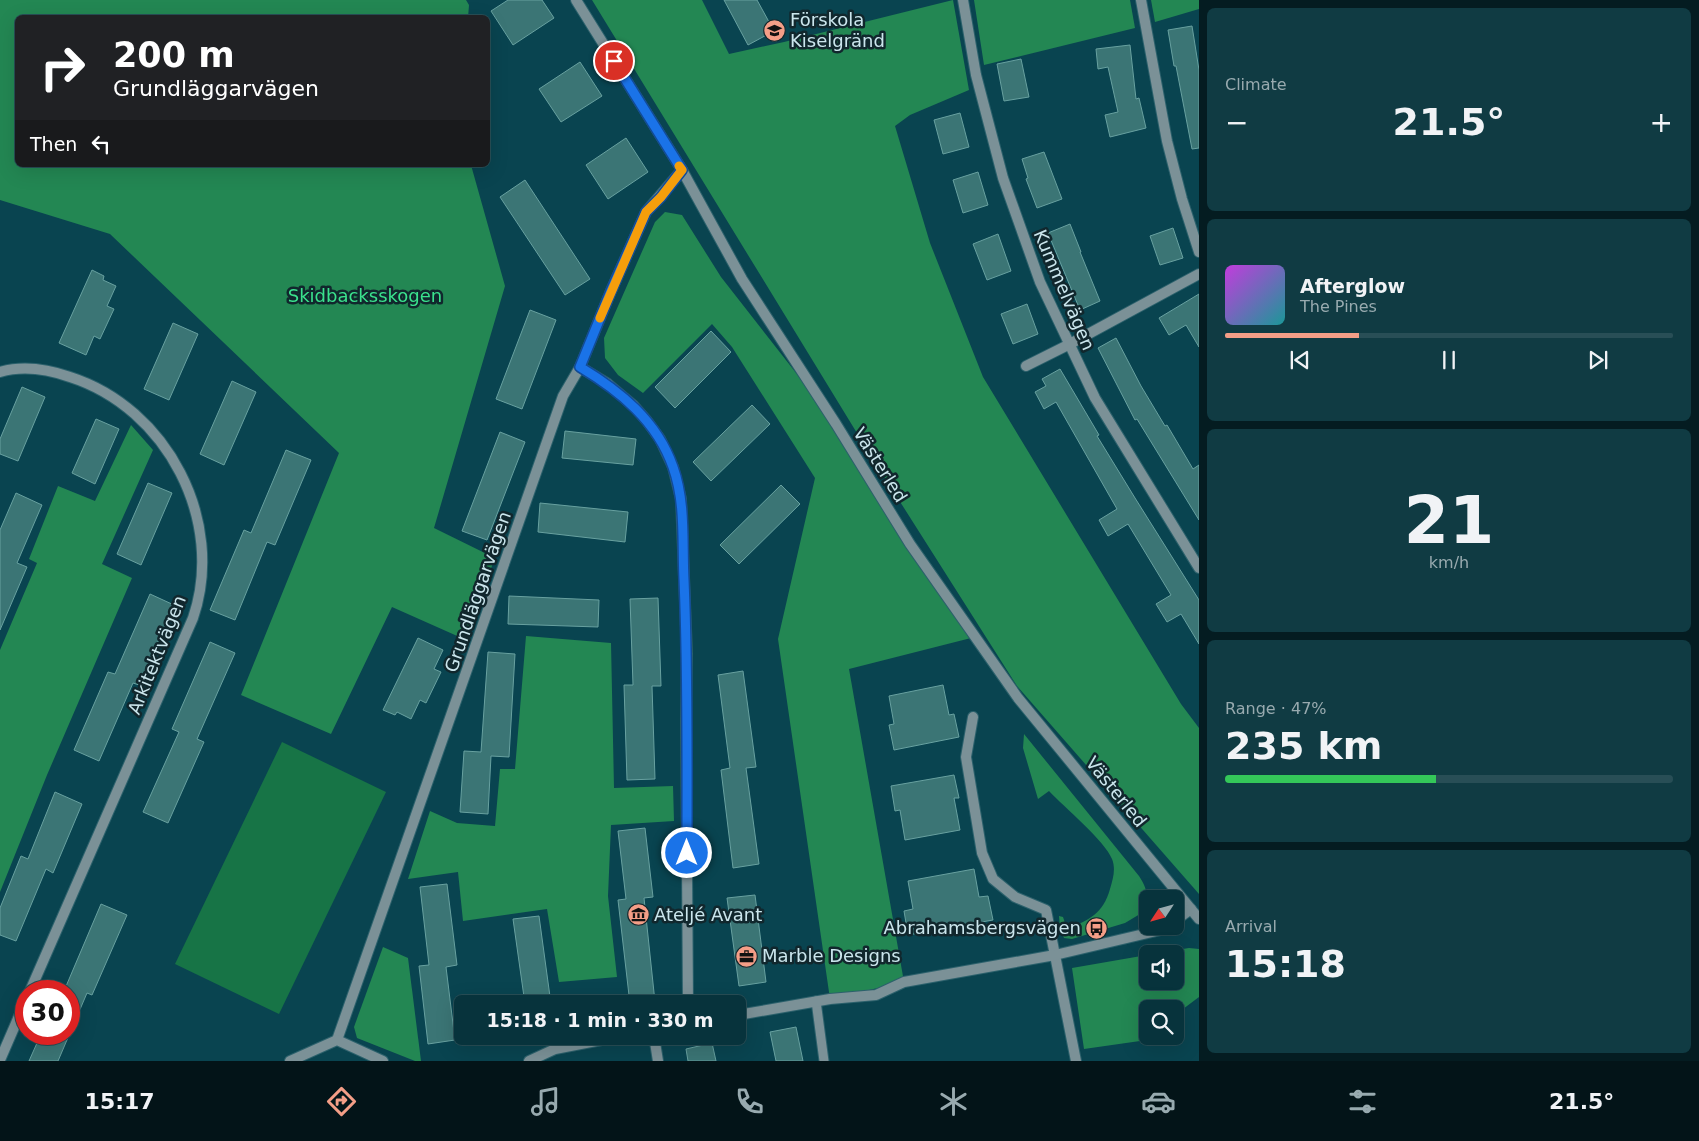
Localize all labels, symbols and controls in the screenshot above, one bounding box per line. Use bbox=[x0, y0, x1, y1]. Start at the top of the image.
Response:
place label: Förskola Kiselgränd bbox=[790, 9, 885, 51]
school or university icon: Förskola Kiselgränd bbox=[762, 18, 786, 42]
icon: right bbox=[30, 35, 95, 100]
text: 200 m bbox=[113, 35, 235, 75]
pin bbox=[593, 40, 635, 82]
icon: arrive bbox=[600, 47, 628, 75]
text: Climate bbox=[1225, 75, 1287, 94]
text: Grundläggarvägen bbox=[113, 76, 319, 101]
text: 21.5° bbox=[1393, 100, 1505, 144]
text: − bbox=[1225, 106, 1248, 139]
text: + bbox=[1650, 106, 1673, 139]
icon: left bbox=[87, 130, 115, 158]
text: Then bbox=[30, 133, 77, 155]
street label: Kummelvägen bbox=[1030, 226, 1099, 353]
text: Afterglow bbox=[1300, 275, 1405, 297]
park label: Skidbacksskogen bbox=[288, 285, 442, 306]
text: The Pines bbox=[1300, 297, 1377, 316]
icon: previous bbox=[1286, 346, 1314, 374]
icon: pause bbox=[1435, 346, 1463, 374]
icon: next bbox=[1584, 346, 1612, 374]
street label: Västerled bbox=[849, 423, 912, 506]
text: 21 bbox=[1404, 483, 1494, 558]
street label: Grundläggarvägen bbox=[440, 509, 515, 675]
text: km/h bbox=[1429, 553, 1469, 572]
street label: Arkitektvägen bbox=[123, 592, 190, 717]
text: Range · 47% bbox=[1225, 699, 1327, 718]
text: 235 km bbox=[1225, 724, 1382, 768]
street label: Västerled bbox=[1082, 752, 1151, 831]
position arrow bbox=[660, 826, 712, 878]
north arrow bbox=[1139, 890, 1184, 935]
map controls bbox=[1139, 890, 1184, 1045]
museum icon: Ateljé Avant bbox=[626, 903, 650, 927]
place label: Ateljé Avant bbox=[654, 904, 762, 925]
bus stop icon: Abrahamsbergsvägen bbox=[1085, 916, 1109, 940]
place label: Abrahamsbergsvägen bbox=[884, 917, 1081, 938]
text: Arrival bbox=[1225, 917, 1277, 936]
text: 15:18 bbox=[1225, 942, 1346, 986]
office icon: Marble Designs bbox=[734, 944, 758, 968]
place label: Marble Designs bbox=[762, 945, 901, 966]
button: sound bbox=[1139, 945, 1184, 990]
speed limit sign: 30 bbox=[15, 980, 80, 1045]
button: search bbox=[1139, 1000, 1184, 1045]
text: 15:18 · 1 min · 330 m bbox=[486, 1009, 714, 1031]
icon: directions bbox=[324, 1084, 359, 1119]
icon: music bbox=[528, 1084, 563, 1119]
icon: phone bbox=[732, 1084, 767, 1119]
icon: climate bbox=[936, 1084, 971, 1119]
icon: car bbox=[1141, 1084, 1176, 1119]
icon: filters bbox=[1345, 1084, 1380, 1119]
text: 15:17 bbox=[85, 1089, 155, 1114]
text: 21.5° bbox=[1549, 1089, 1614, 1114]

